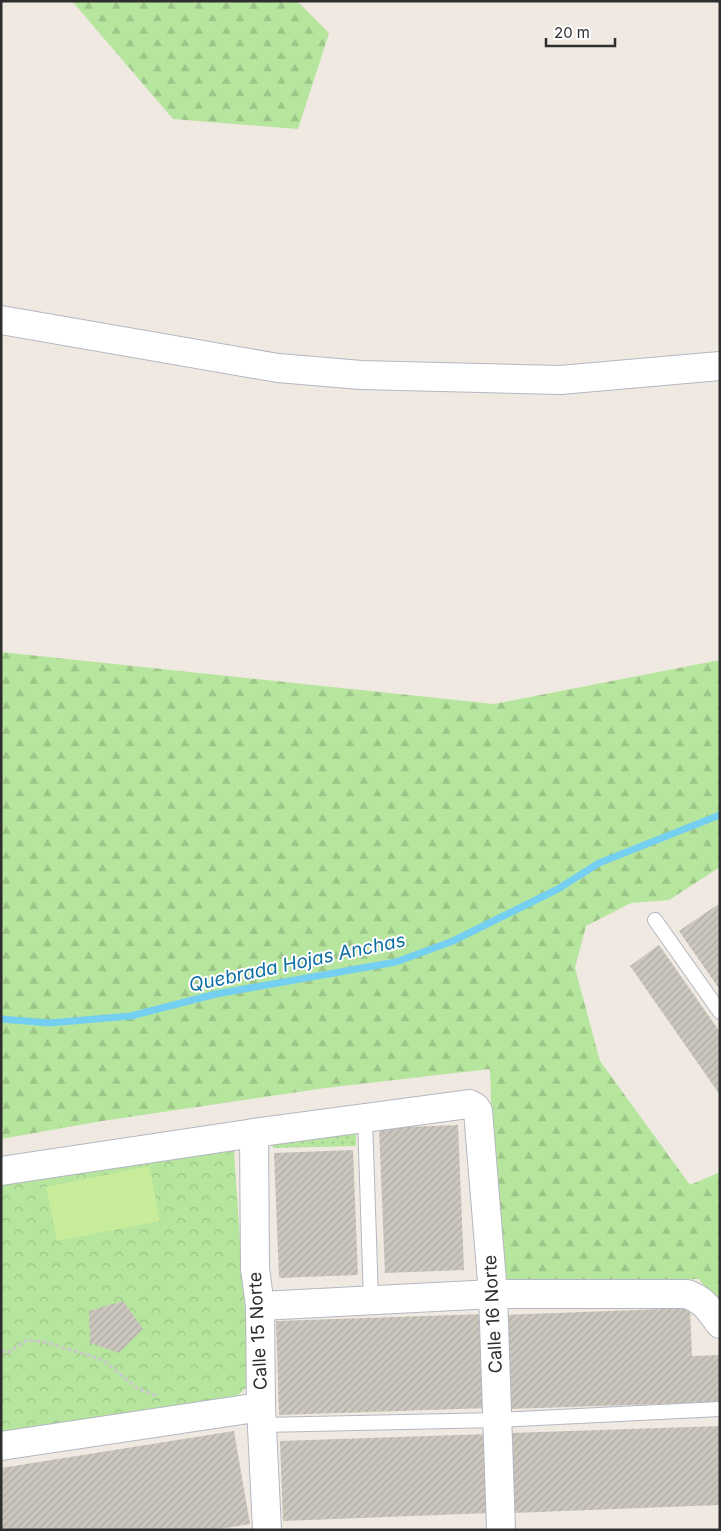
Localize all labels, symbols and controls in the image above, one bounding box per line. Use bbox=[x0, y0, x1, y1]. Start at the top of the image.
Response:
scale bar bbox=[546, 15, 615, 47]
text: 20 m bbox=[554, 23, 590, 42]
water label: Quebrada Hojas Anchas bbox=[187, 928, 407, 997]
street label: Calle 16 Norte bbox=[479, 1254, 506, 1374]
street label: Calle 15 Norte bbox=[244, 1271, 271, 1391]

